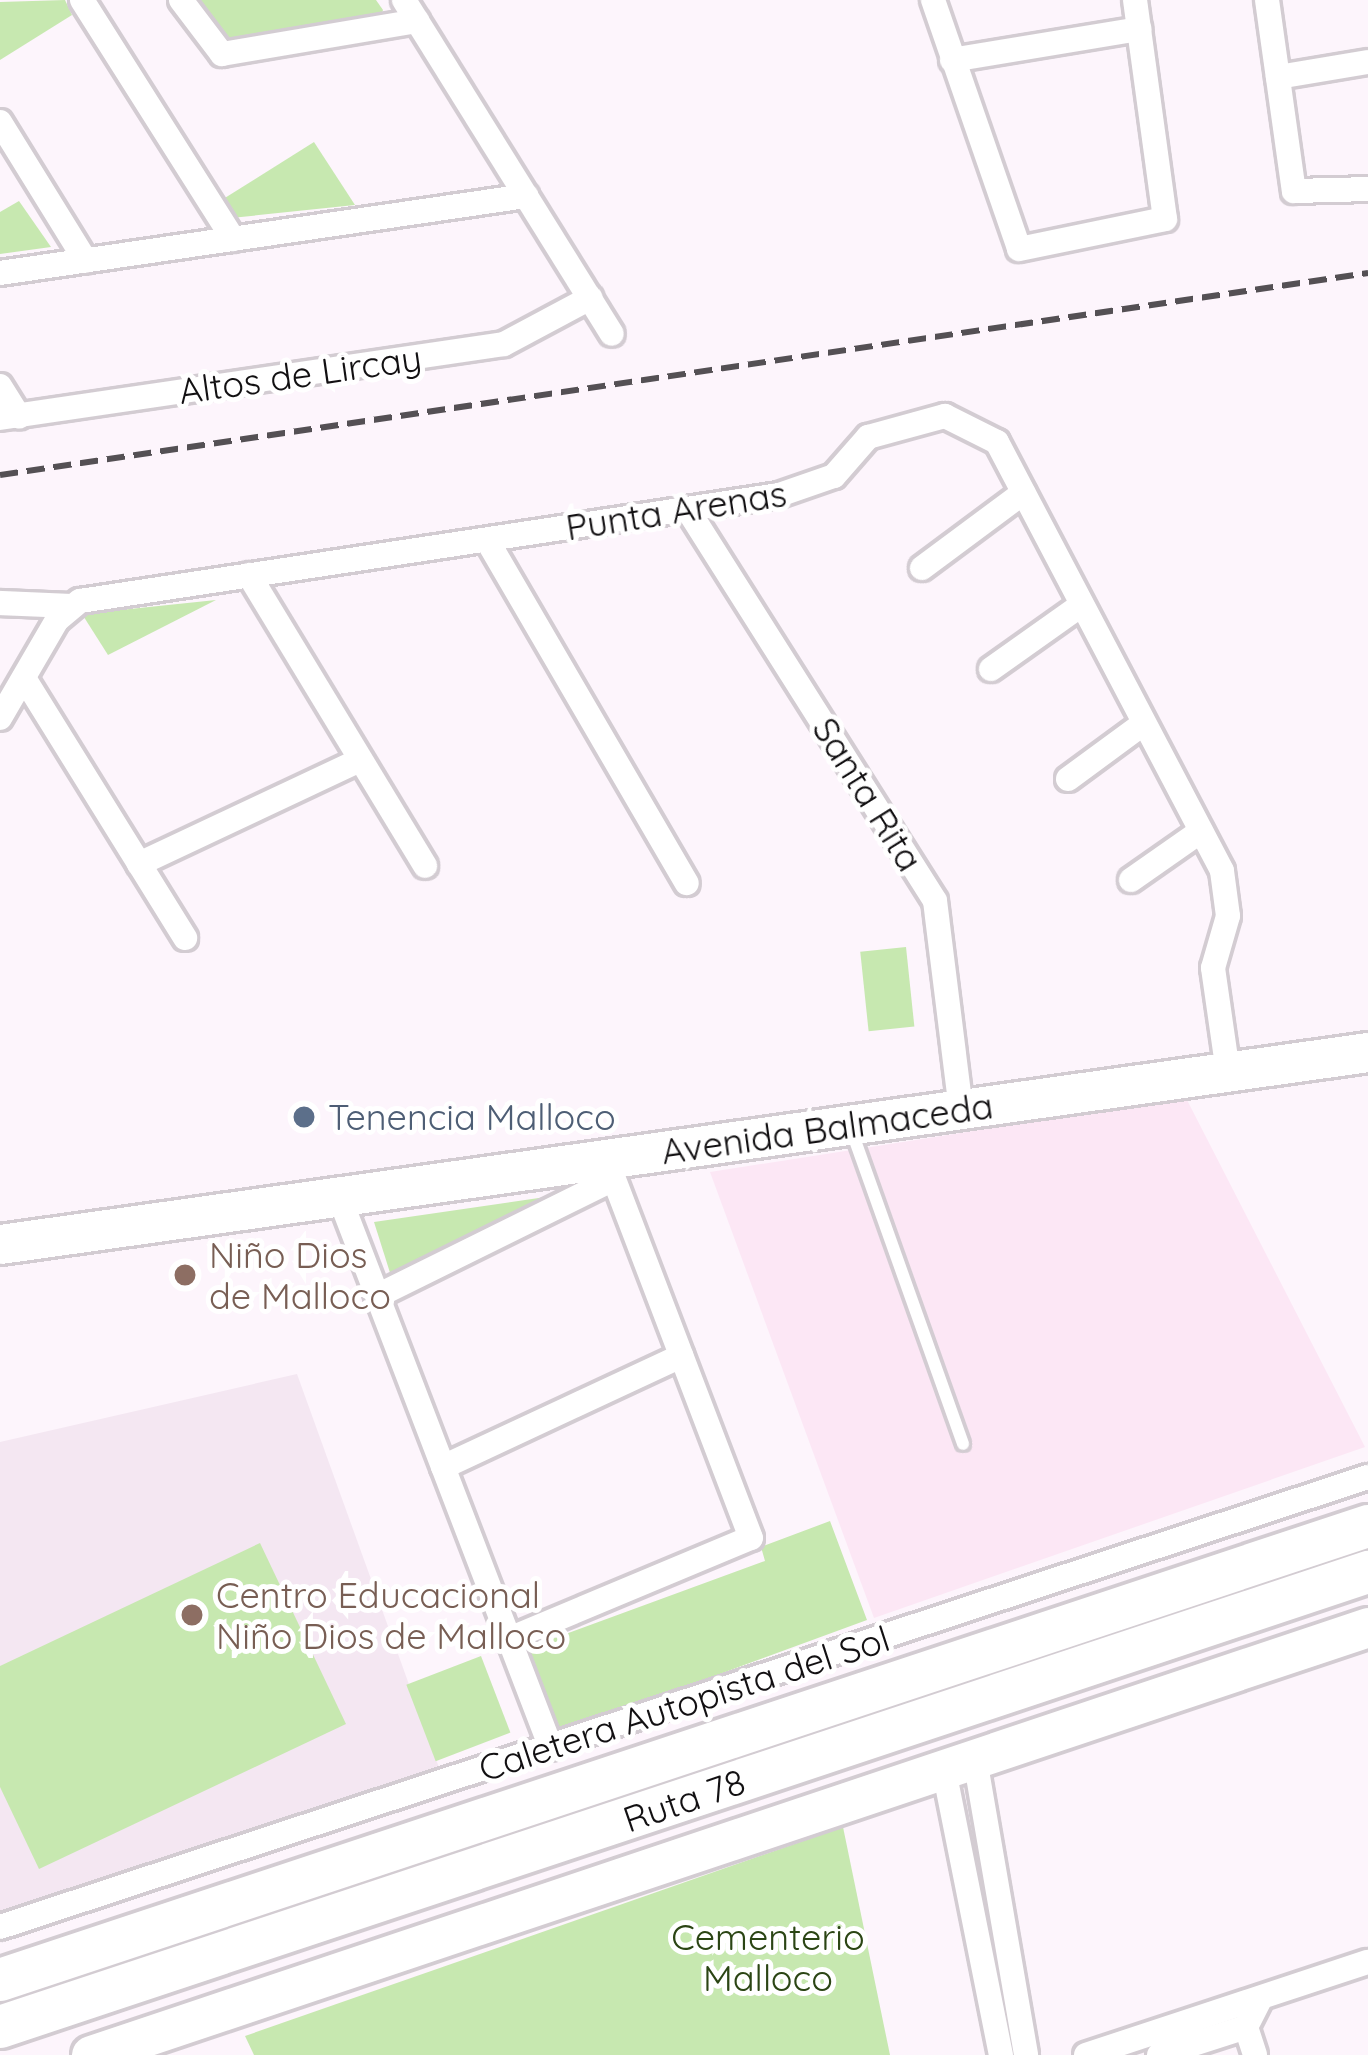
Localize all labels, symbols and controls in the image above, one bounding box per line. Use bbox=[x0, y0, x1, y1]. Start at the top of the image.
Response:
street label: Altos de Lircay bbox=[176, 336, 424, 412]
street label: Punta Arenas bbox=[563, 471, 789, 549]
street label: Santa Rita bbox=[804, 709, 932, 879]
street label: Avenida Balmaceda bbox=[658, 1083, 996, 1173]
place label: Tenencia Malloco bbox=[328, 1095, 616, 1139]
marker: Tenencia Malloco bbox=[291, 1104, 317, 1130]
place label: Niño Dios de Malloco bbox=[209, 1232, 391, 1317]
marker: Niño Dios de Malloco bbox=[172, 1262, 198, 1288]
place label: Centro Educacional Niño Dios de Malloco bbox=[216, 1572, 566, 1657]
marker: Centro Educacional Niño Dios de Malloco bbox=[179, 1602, 205, 1628]
street label: Caletera Autopista del Sol bbox=[473, 1616, 895, 1790]
street label: Ruta 78 bbox=[617, 1759, 751, 1841]
park label: Cementerio Malloco bbox=[671, 1914, 865, 1999]

